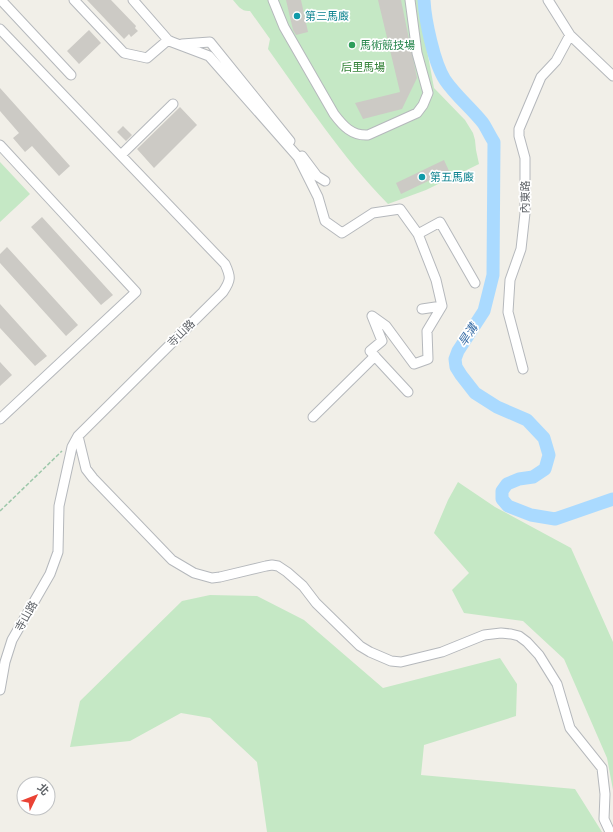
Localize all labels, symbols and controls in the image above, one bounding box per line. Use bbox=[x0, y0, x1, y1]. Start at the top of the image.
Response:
place label: 第三馬廄 bbox=[305, 10, 349, 23]
marker: 第三馬廄 bbox=[292, 11, 302, 21]
place label: 馬術競技場 bbox=[360, 39, 415, 52]
marker: 馬術競技場 bbox=[347, 40, 357, 50]
park label: 后里馬場 bbox=[341, 61, 385, 74]
place label: 第五馬廄 bbox=[430, 171, 474, 184]
marker: 第五馬廄 bbox=[417, 172, 427, 182]
street label: 內東路 bbox=[519, 180, 532, 214]
street label: 寺山路 bbox=[165, 317, 198, 350]
water label: 旱溝 bbox=[455, 319, 482, 349]
street label: 寺山路 bbox=[13, 599, 40, 634]
north arrow bbox=[16, 776, 56, 816]
text: 北 bbox=[34, 781, 51, 798]

